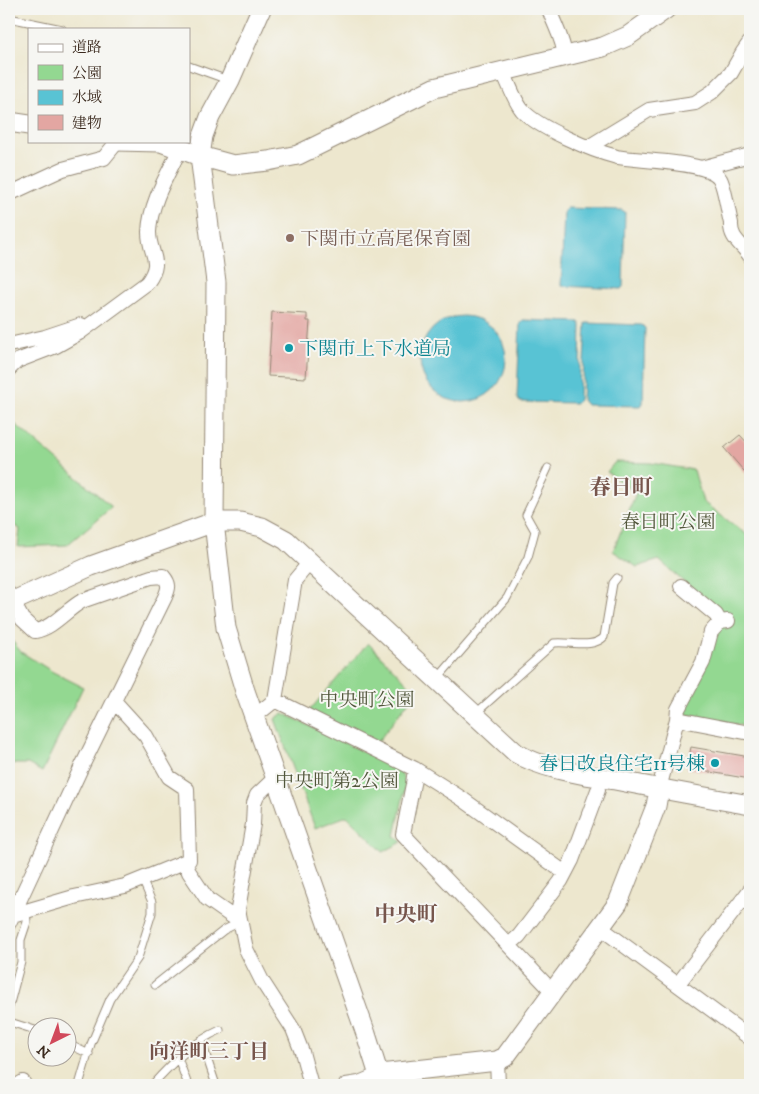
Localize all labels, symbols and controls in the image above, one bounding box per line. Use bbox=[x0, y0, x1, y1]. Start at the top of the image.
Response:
legend bbox=[28, 28, 190, 142]
text: 道路 bbox=[72, 38, 102, 57]
text: 公園 bbox=[72, 64, 102, 83]
text: 水域 bbox=[72, 88, 102, 107]
text: 建物 bbox=[72, 114, 102, 133]
place label: 下関市立高尾保育園 bbox=[300, 228, 471, 251]
marker: 下関市立高尾保育園 bbox=[284, 232, 296, 244]
place label: 下関市上下水道局 bbox=[299, 338, 451, 361]
marker: 下関市上下水道局 bbox=[283, 342, 295, 354]
district label: 春日町 bbox=[590, 475, 653, 501]
park label: 春日町公園 bbox=[620, 511, 716, 534]
park label: 中央町公園 bbox=[319, 689, 415, 712]
place label: 春日改良住宅11号棟 bbox=[539, 753, 705, 776]
marker: 春日改良住宅11号棟 bbox=[709, 757, 721, 769]
park label: 中央町第2公園 bbox=[275, 770, 399, 793]
district label: 中央町 bbox=[375, 902, 438, 928]
north arrow bbox=[28, 1016, 78, 1066]
text: N bbox=[33, 1040, 54, 1061]
district label: 向洋町三丁目 bbox=[149, 1040, 269, 1065]

